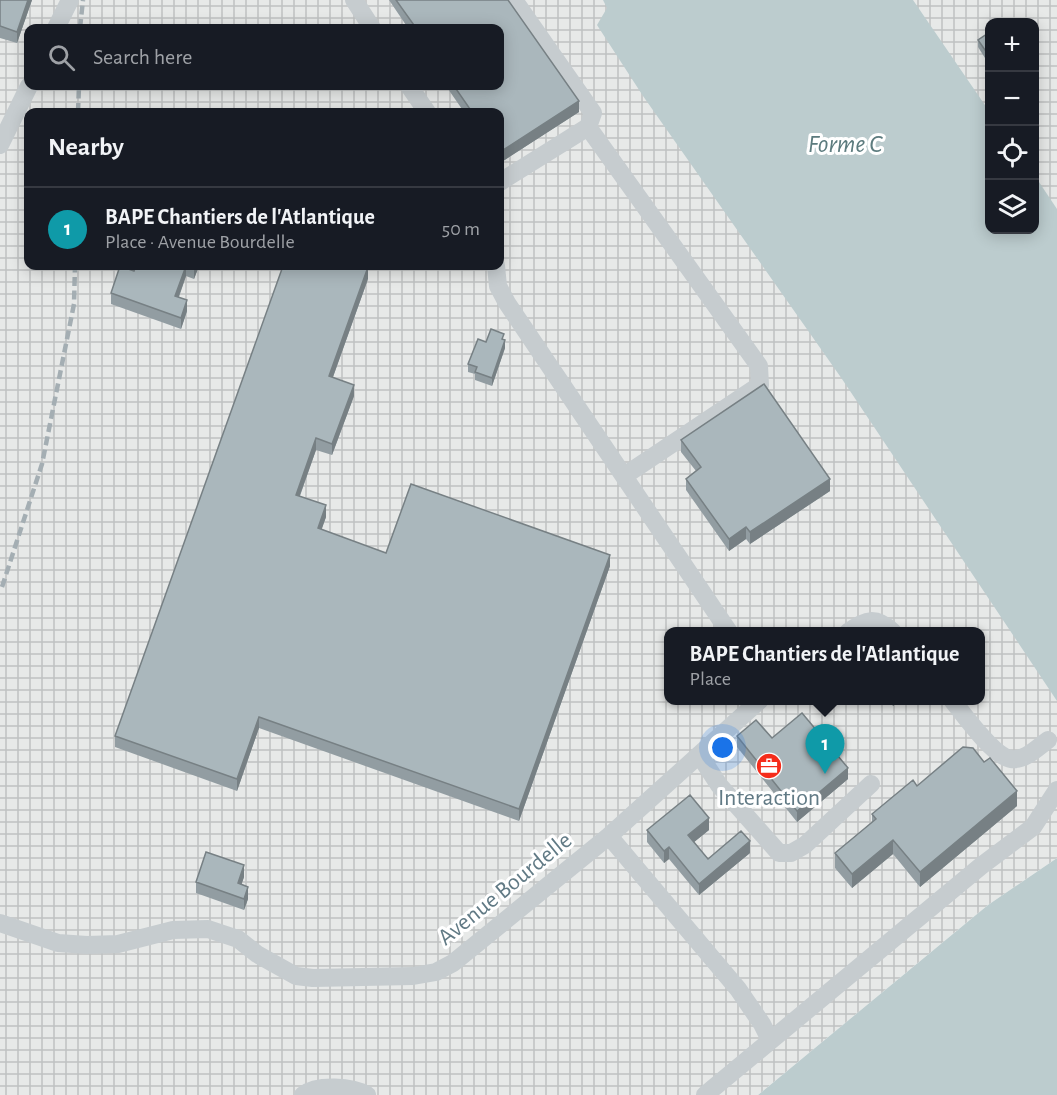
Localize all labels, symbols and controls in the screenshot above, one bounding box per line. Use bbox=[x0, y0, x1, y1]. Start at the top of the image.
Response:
map controls bbox=[985, 18, 1039, 234]
button: + bbox=[985, 18, 1039, 72]
search box bbox=[24, 24, 504, 90]
icon: search bbox=[45, 41, 78, 74]
text: Search here bbox=[93, 46, 192, 68]
button: − bbox=[985, 72, 1039, 126]
button: locate bbox=[985, 126, 1039, 180]
water label: Forme C bbox=[808, 131, 883, 157]
text: Nearby bbox=[48, 134, 124, 160]
button: layers bbox=[985, 180, 1039, 234]
text: BAPE Chantiers de l'Atlantique bbox=[105, 206, 375, 228]
text: 1 bbox=[64, 219, 71, 239]
text: 50 m bbox=[442, 219, 480, 239]
text: Place · Avenue Bourdelle bbox=[105, 232, 295, 252]
popup bbox=[664, 627, 985, 705]
text: BAPE Chantiers de l'Atlantique bbox=[690, 643, 959, 665]
text: Place bbox=[690, 669, 731, 689]
pin: 1 bbox=[806, 724, 844, 774]
your location bbox=[708, 733, 737, 762]
office icon: Interaction bbox=[754, 751, 784, 781]
place label: Interaction bbox=[718, 786, 820, 810]
street label: Avenue Bourdelle bbox=[434, 828, 576, 950]

